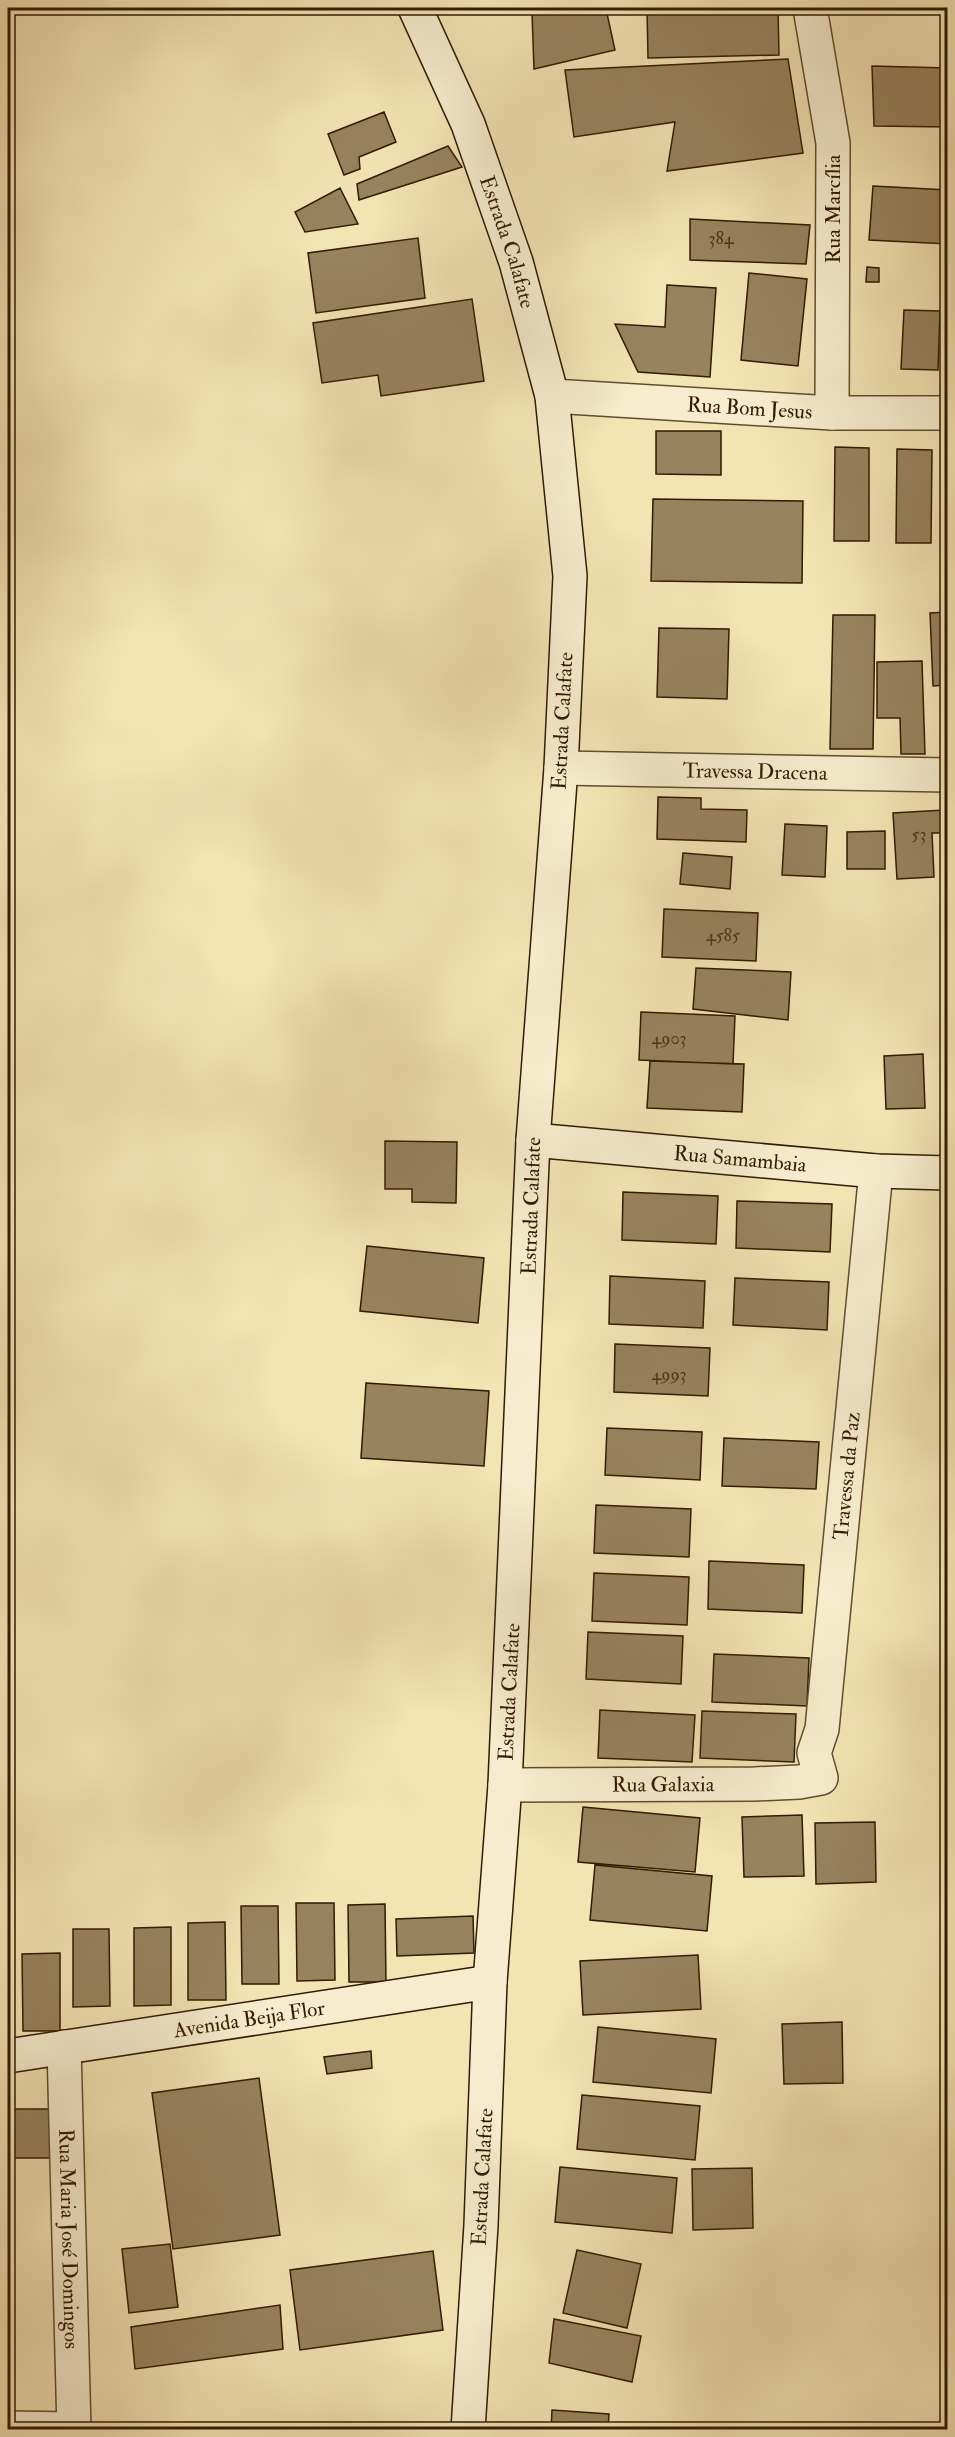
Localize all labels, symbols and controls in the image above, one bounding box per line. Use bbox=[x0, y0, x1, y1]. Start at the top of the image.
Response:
street label: Rua Marcília bbox=[820, 154, 847, 263]
street label: Estrada Calafate bbox=[473, 172, 541, 312]
house number: 384 bbox=[708, 227, 735, 250]
street label: Rua Bom Jesus bbox=[686, 391, 813, 426]
street label: Estrada Calafate bbox=[545, 651, 580, 791]
street label: Travessa Dracena bbox=[682, 757, 828, 787]
house number: 53 bbox=[912, 823, 926, 846]
house number: 4585 bbox=[706, 924, 740, 947]
house number: 4903 bbox=[651, 1027, 687, 1050]
street label: Estrada Calafate bbox=[516, 1136, 547, 1275]
street label: Rua Samambaia bbox=[672, 1140, 808, 1179]
house number: 4993 bbox=[651, 1363, 687, 1386]
street label: Travessa da Paz bbox=[827, 1411, 867, 1541]
street label: Estrada Calafate bbox=[492, 1622, 527, 1762]
street label: Rua Galaxia bbox=[612, 1771, 715, 1799]
street label: Avenida Beija Flor bbox=[171, 1995, 327, 2045]
street label: Estrada Calafate bbox=[465, 2107, 500, 2247]
street label: Rua Maria José Domingos bbox=[52, 2128, 85, 2349]

